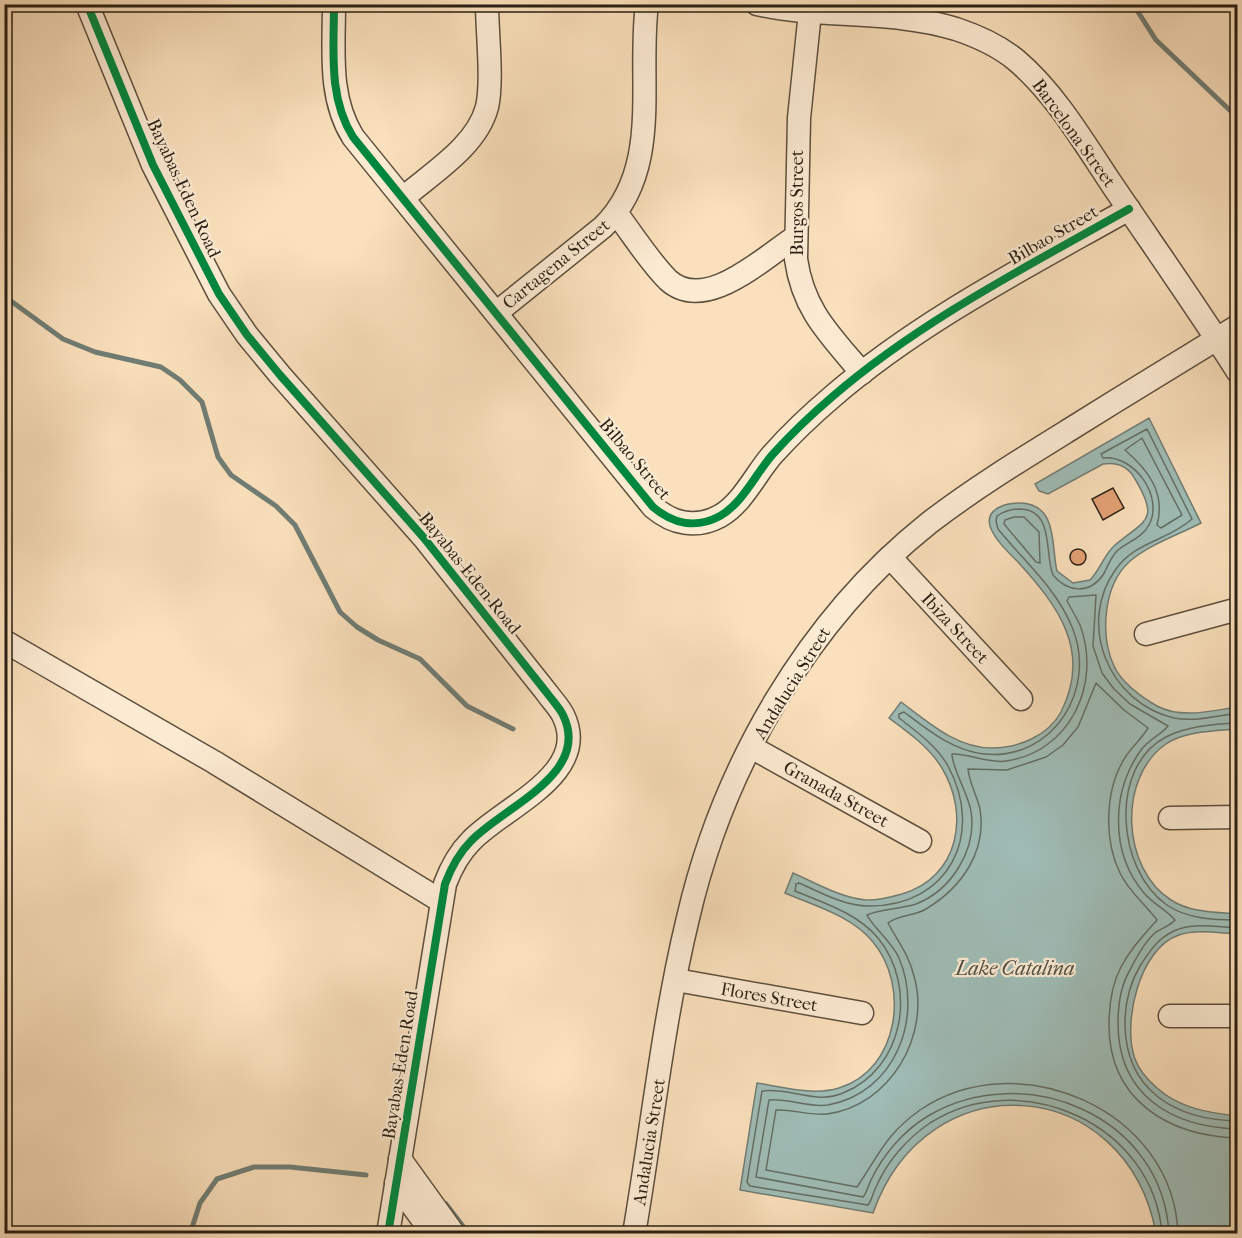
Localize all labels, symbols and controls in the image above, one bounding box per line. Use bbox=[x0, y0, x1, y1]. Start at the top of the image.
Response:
street label: Barcelona Street bbox=[1027, 75, 1120, 192]
street label: Bayabas-Eden Road bbox=[142, 116, 225, 261]
street label: Burgos Street bbox=[787, 149, 808, 256]
street label: Bilbao Street bbox=[1005, 201, 1102, 270]
street label: Cartagena Street bbox=[499, 214, 615, 314]
street label: Bilbao Street bbox=[594, 414, 675, 505]
street label: Bayabas-Eden Road bbox=[414, 508, 525, 639]
street label: Ibiza Street bbox=[916, 589, 993, 669]
street label: Andalucia Street bbox=[749, 623, 836, 744]
street label: Granada Street bbox=[780, 757, 893, 832]
water label: Lake Catalina bbox=[954, 957, 1074, 980]
street label: Flores Street bbox=[719, 979, 820, 1016]
street label: Bayabas-Eden Road bbox=[378, 989, 423, 1141]
street label: Andalucia Street bbox=[629, 1077, 670, 1208]

